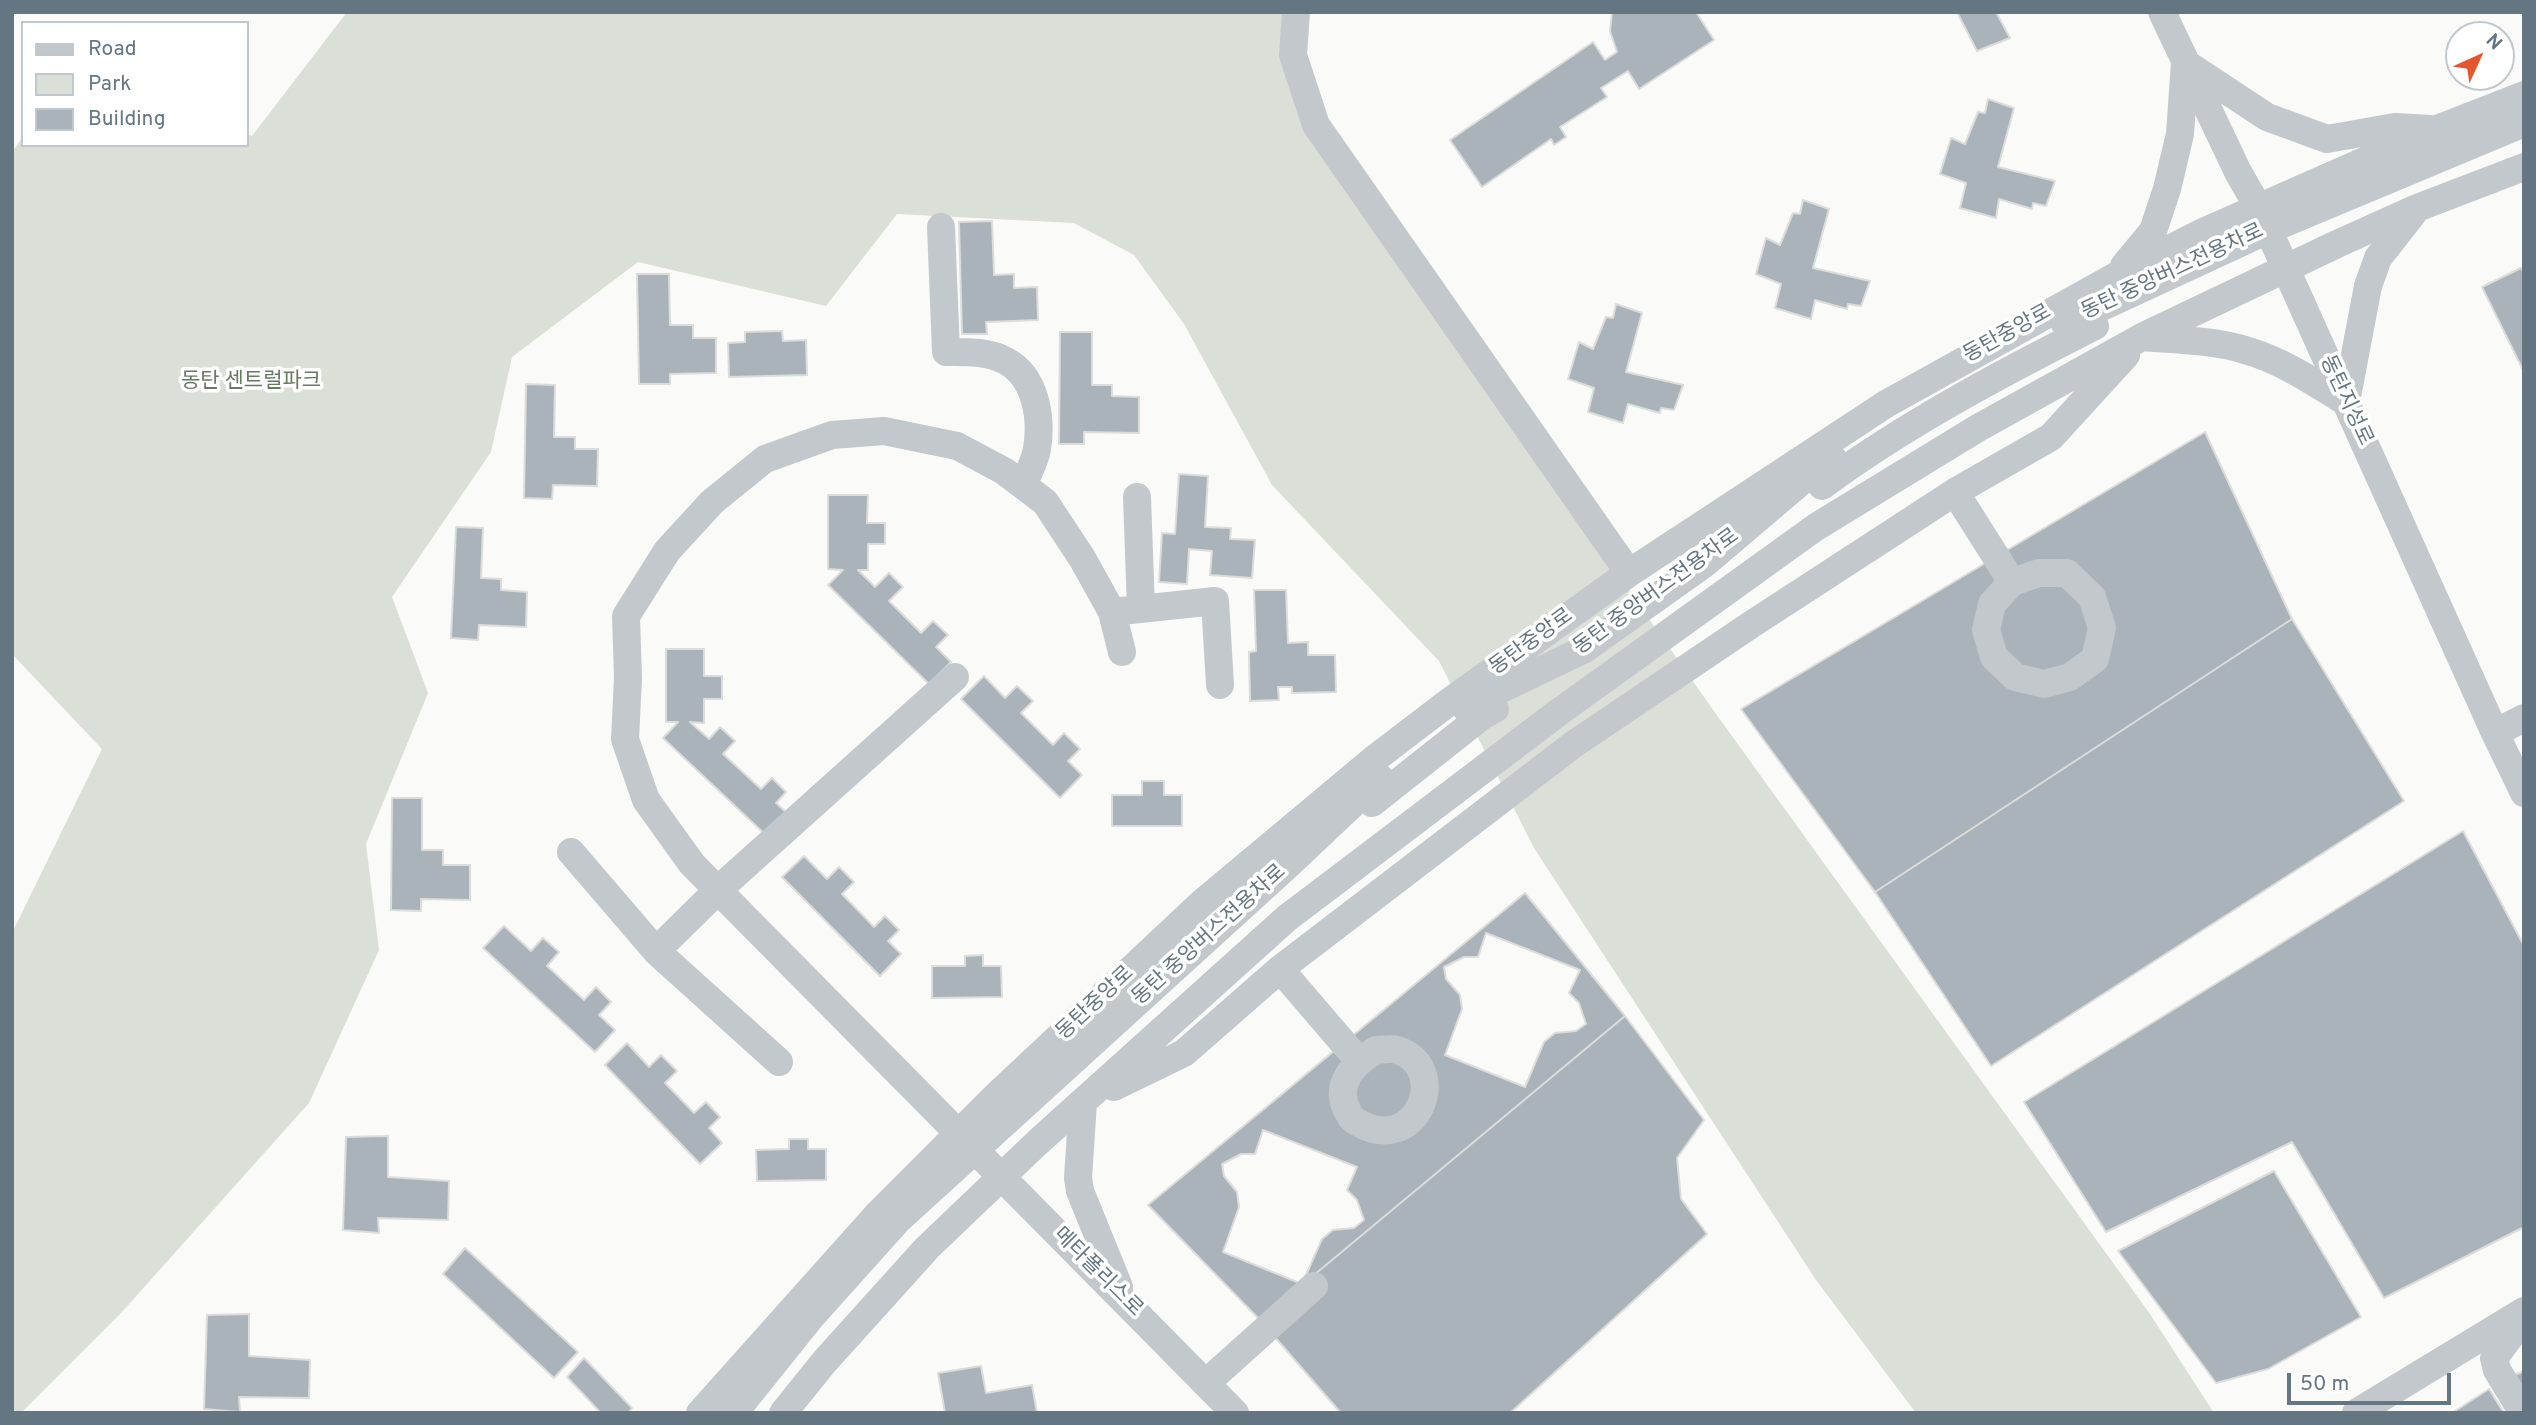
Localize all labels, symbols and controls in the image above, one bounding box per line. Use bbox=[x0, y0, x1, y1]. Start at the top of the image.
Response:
legend bbox=[21, 21, 248, 147]
north arrow bbox=[2445, 21, 2515, 91]
text: N bbox=[2480, 29, 2507, 56]
text: Road bbox=[88, 36, 137, 63]
text: Park bbox=[88, 71, 131, 98]
text: Building bbox=[88, 106, 166, 133]
street label: 동탄 중앙버스전용차로 bbox=[2078, 220, 2268, 326]
street label: 동탄중앙로 bbox=[1960, 301, 2056, 369]
street label: 동탄지성로 bbox=[2313, 352, 2377, 450]
park label: 동탄 센트럴파크 bbox=[181, 370, 321, 396]
street label: 동탄 중앙버스전용차로 bbox=[1569, 525, 1745, 661]
street label: 동탄중앙로 bbox=[1486, 604, 1578, 682]
street label: 동탄 중앙버스전용차로 bbox=[1128, 860, 1292, 1012]
street label: 동탄중앙로 bbox=[1052, 962, 1140, 1046]
street label: 메타폴리스로 bbox=[1047, 1223, 1147, 1323]
scale bar bbox=[2291, 1358, 2456, 1402]
text: 50 m bbox=[2300, 1371, 2349, 1398]

